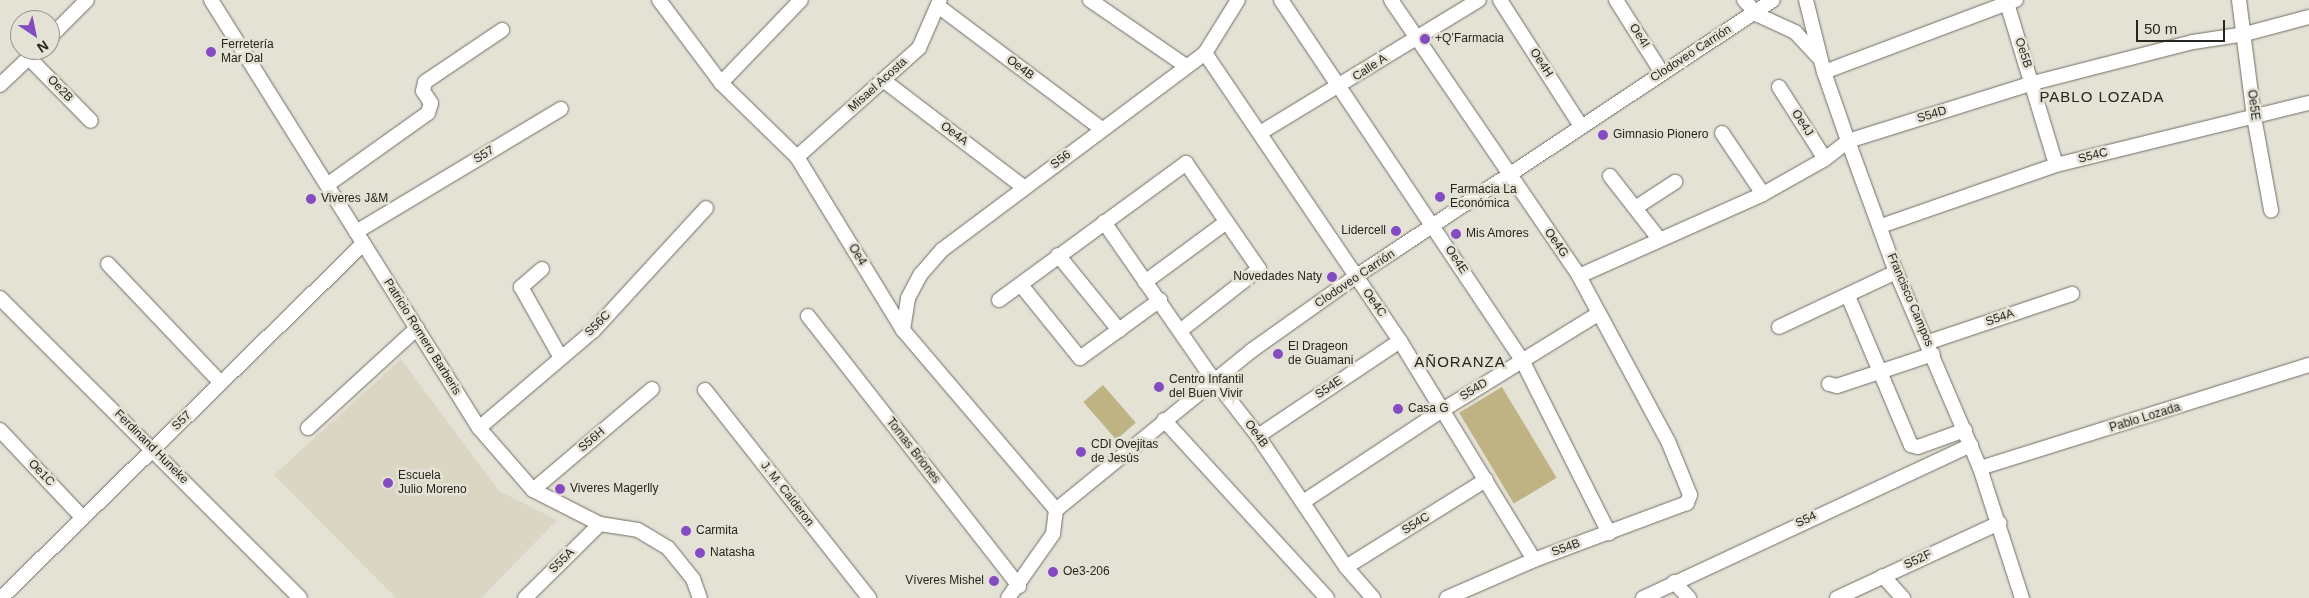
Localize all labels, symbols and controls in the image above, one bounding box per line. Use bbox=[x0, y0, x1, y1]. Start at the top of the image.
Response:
north arrow bbox=[10, 10, 60, 60]
scale bar bbox=[2139, 10, 2228, 42]
text: 50 m bbox=[2144, 20, 2177, 37]
street label: Oe4I bbox=[1626, 21, 1652, 51]
street label: Clodoveo Carrión bbox=[1648, 23, 1734, 85]
place label: +Q’Farmacia bbox=[1435, 32, 1504, 46]
marker: +Q’Farmacia bbox=[1419, 33, 1431, 45]
street label: Oe5B bbox=[2011, 36, 2035, 70]
text: N bbox=[34, 37, 51, 56]
place label: Ferretería Mar Dal bbox=[221, 38, 274, 66]
marker: Ferretería Mar Dal bbox=[205, 46, 217, 58]
street label: Oe4H bbox=[1526, 46, 1556, 80]
street label: Calle A bbox=[1350, 51, 1390, 85]
street label: Oe4B bbox=[1003, 53, 1037, 83]
street label: Misael Acosta bbox=[845, 55, 911, 115]
street label: Oe2B bbox=[44, 73, 76, 105]
district label: PABLO LOZADA bbox=[2038, 88, 2166, 106]
street label: Oe5E bbox=[2244, 89, 2262, 121]
street label: S54D bbox=[1916, 104, 1948, 126]
street label: Oe4J bbox=[1788, 107, 1816, 139]
street label: Oe4A bbox=[937, 119, 971, 149]
place label: Gimnasio Pionero bbox=[1613, 128, 1708, 142]
marker: Gimnasio Pionero bbox=[1597, 129, 1609, 141]
street label: S57 bbox=[471, 143, 497, 167]
street label: S54C bbox=[2077, 145, 2109, 167]
street label: S56 bbox=[1048, 148, 1074, 172]
place label: Farmacia La Económica bbox=[1450, 183, 1517, 211]
marker: Farmacia La Económica bbox=[1434, 191, 1446, 203]
place label: Viveres J&M bbox=[321, 192, 388, 206]
marker: Viveres J&M bbox=[305, 193, 317, 205]
place label: Lidercell bbox=[1341, 224, 1386, 238]
marker: Lidercell bbox=[1390, 225, 1402, 237]
street label: Oe4G bbox=[1541, 226, 1571, 260]
place label: Mis Amores bbox=[1466, 227, 1529, 241]
marker: Mis Amores bbox=[1450, 228, 1462, 240]
street label: Oe4 bbox=[845, 242, 869, 268]
street label: Oe4E bbox=[1442, 243, 1470, 277]
street label: Clodoveo Carrión bbox=[1312, 247, 1398, 311]
street label: Francisco Campos bbox=[1884, 251, 1936, 349]
place label: Novedades Naty bbox=[1233, 270, 1322, 284]
marker: Novedades Naty bbox=[1326, 271, 1338, 283]
street label: Patricio Romero Barberis bbox=[380, 276, 464, 398]
street label: Oe4C bbox=[1359, 286, 1389, 320]
street label: S54A bbox=[1984, 306, 2016, 330]
street label: S56C bbox=[582, 308, 614, 340]
place label: El Drageon de Guamani bbox=[1288, 340, 1353, 368]
marker: El Drageon de Guamani bbox=[1272, 348, 1284, 360]
district label: AÑORANZA bbox=[1413, 353, 1507, 371]
place label: Centro Infantil del Buen Vivir bbox=[1169, 373, 1244, 401]
street label: S54E bbox=[1313, 374, 1345, 402]
street label: S54D bbox=[1457, 376, 1491, 404]
marker: Centro Infantil del Buen Vivir bbox=[1153, 381, 1165, 393]
street label: Pablo Lozada bbox=[2108, 400, 2182, 436]
place label: Casa G bbox=[1408, 402, 1449, 416]
marker: Casa G bbox=[1392, 403, 1404, 415]
street label: Ferdinand Huneke bbox=[111, 407, 191, 487]
street label: S57 bbox=[169, 408, 195, 434]
street label: Tomas Briones bbox=[883, 415, 943, 487]
street label: Oe4B bbox=[1241, 417, 1271, 451]
street label: S56H bbox=[576, 425, 608, 455]
place label: CDI Ovejitas de Jesús bbox=[1091, 438, 1158, 466]
marker: CDI Ovejitas de Jesús bbox=[1075, 446, 1087, 458]
street label: Oe1C bbox=[25, 457, 57, 489]
street label: J. M. Calderon bbox=[757, 459, 817, 529]
place label: Escuela Julio Moreno bbox=[398, 469, 467, 497]
marker: Escuela Julio Moreno bbox=[382, 477, 394, 489]
place label: Viveres Magerlly bbox=[570, 482, 658, 496]
marker: Viveres Magerlly bbox=[554, 483, 566, 495]
street label: S54 bbox=[1793, 509, 1819, 531]
street label: S54C bbox=[1399, 510, 1433, 538]
place label: Carmita bbox=[696, 524, 738, 538]
marker: Carmita bbox=[680, 525, 692, 537]
street label: S54B bbox=[1550, 536, 1582, 560]
street label: S55A bbox=[547, 546, 577, 576]
place label: Natasha bbox=[710, 546, 755, 560]
marker: Natasha bbox=[694, 547, 706, 559]
street label: S52F bbox=[1902, 547, 1934, 573]
place label: Oe3-206 bbox=[1063, 565, 1110, 579]
marker: Oe3-206 bbox=[1047, 566, 1059, 578]
place label: Víveres Mishel bbox=[905, 574, 984, 588]
marker: Víveres Mishel bbox=[988, 575, 1000, 587]

